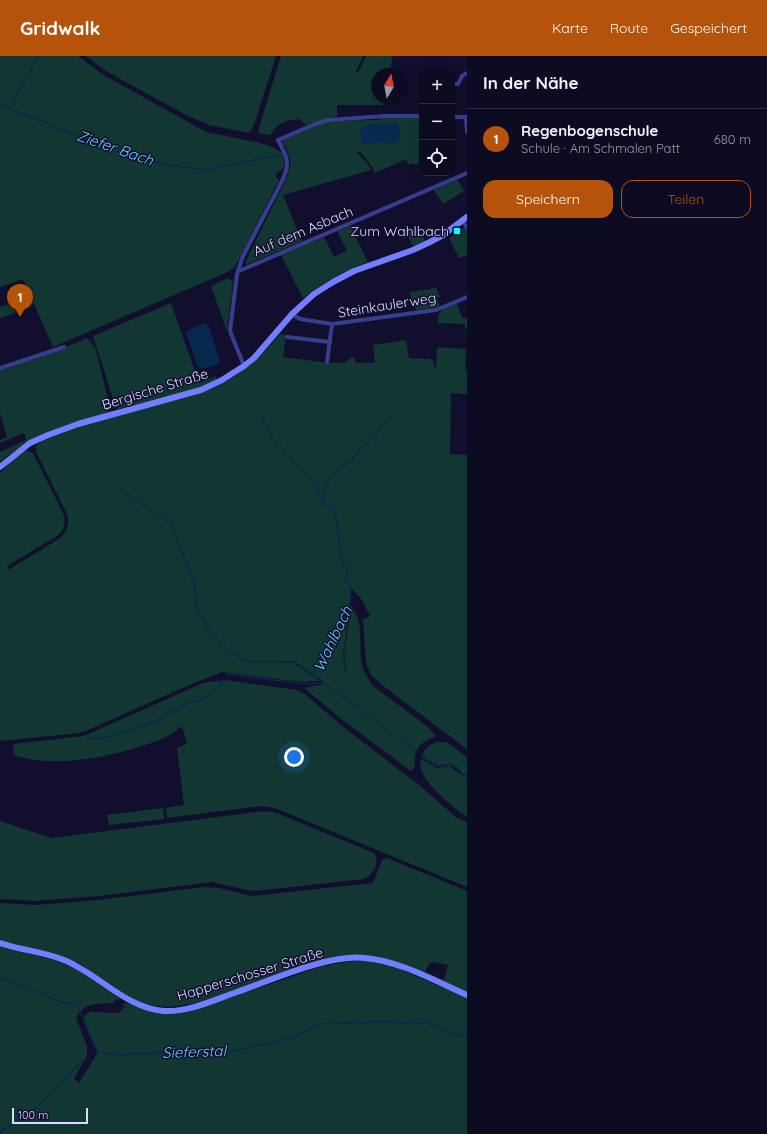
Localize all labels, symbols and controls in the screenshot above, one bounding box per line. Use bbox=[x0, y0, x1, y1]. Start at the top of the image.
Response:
text: Gridwalk bbox=[20, 16, 100, 40]
text: Karte bbox=[552, 19, 588, 37]
text: Route bbox=[610, 19, 648, 37]
text: Gespeichert bbox=[670, 19, 747, 37]
north arrow bbox=[371, 68, 407, 104]
map controls bbox=[419, 68, 455, 176]
button: + bbox=[419, 68, 455, 104]
text: In der Nähe bbox=[483, 72, 579, 93]
button: − bbox=[419, 104, 455, 140]
text: Regenbogenschule bbox=[521, 121, 658, 140]
water label: Ziefer Bach bbox=[74, 126, 156, 170]
text: 1 bbox=[493, 131, 499, 147]
text: 680 m bbox=[714, 131, 751, 147]
button: locate bbox=[419, 140, 455, 176]
text: Schule · Am Schmalen Patt bbox=[521, 140, 680, 156]
button: Speichern bbox=[483, 180, 613, 218]
button: Teilen bbox=[621, 180, 751, 218]
street label: Auf dem Asbach bbox=[250, 202, 356, 260]
place label: Zum Wahlbach bbox=[350, 222, 449, 240]
marker: Zum Wahlbach bbox=[452, 226, 462, 236]
pin: 1 bbox=[7, 284, 33, 317]
street label: Steinkaulerweg bbox=[336, 288, 438, 322]
street label: Bergische Straße bbox=[100, 364, 210, 414]
water label: Wahlbach bbox=[309, 603, 356, 674]
your location bbox=[284, 747, 304, 767]
street label: Happerschosser Straße bbox=[175, 943, 325, 1005]
water label: Sieferstal bbox=[162, 1041, 228, 1062]
scale bar bbox=[12, 1106, 88, 1125]
text: 100 m bbox=[18, 1108, 48, 1122]

